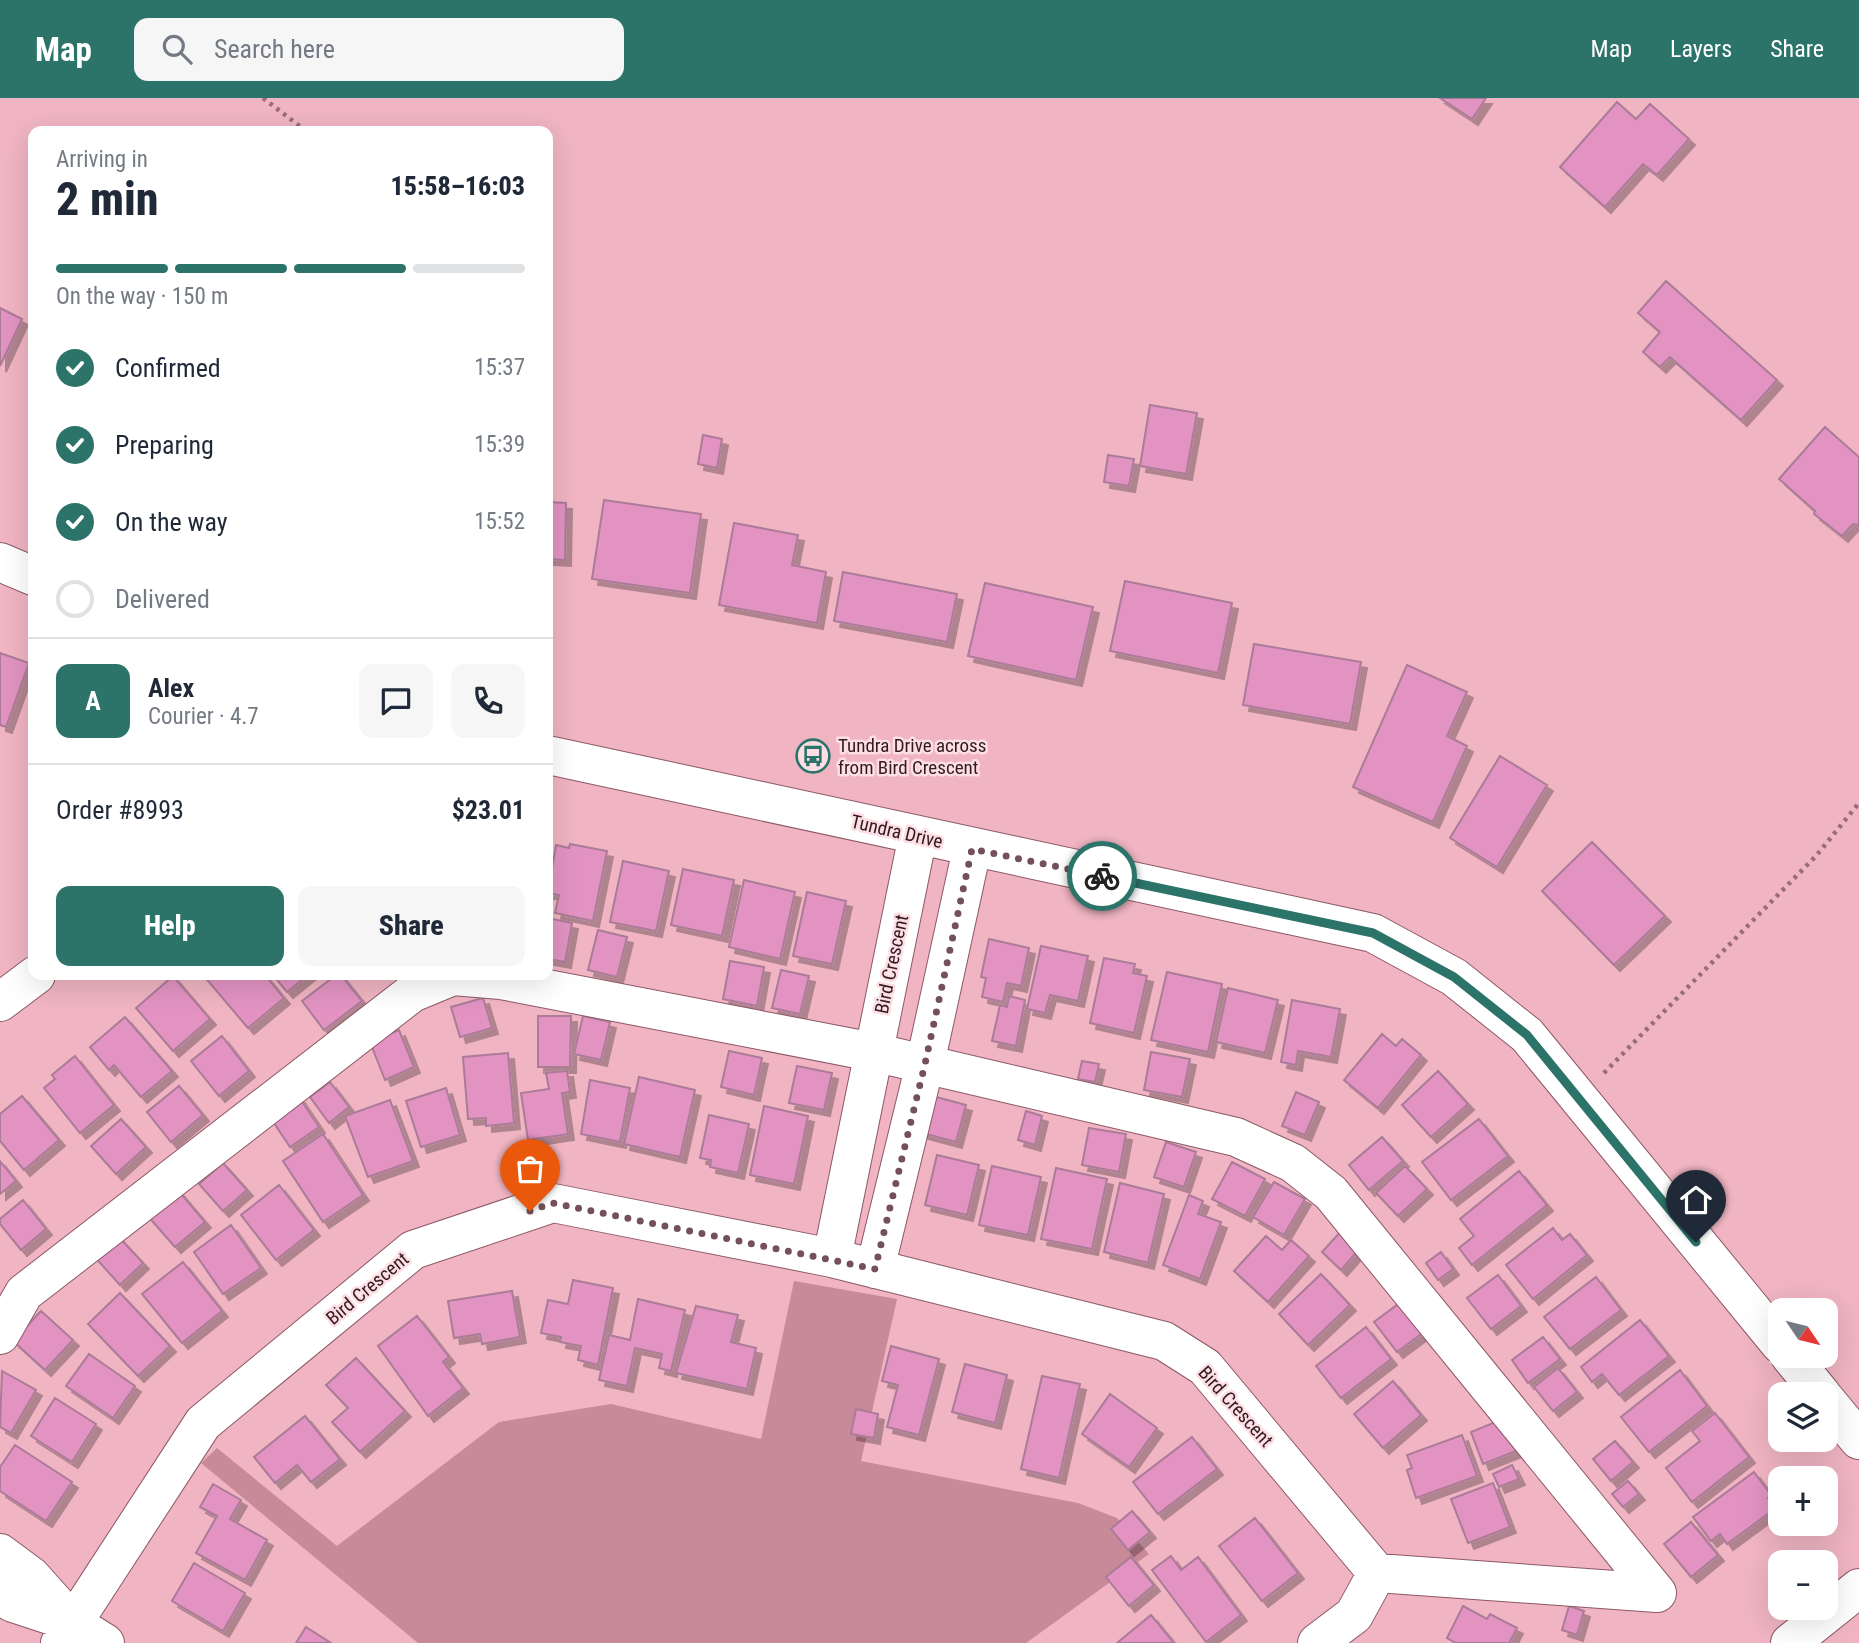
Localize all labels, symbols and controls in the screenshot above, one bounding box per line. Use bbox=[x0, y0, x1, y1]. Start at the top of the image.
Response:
search box bbox=[134, 18, 624, 81]
text: Map bbox=[35, 30, 92, 69]
icon: search bbox=[158, 30, 196, 68]
text: Search here bbox=[214, 34, 335, 64]
text: Map bbox=[1591, 35, 1632, 63]
text: Layers bbox=[1670, 35, 1732, 63]
text: Share bbox=[1770, 35, 1824, 63]
text: Arriving in bbox=[56, 146, 148, 173]
text: 15:58–16:03 bbox=[391, 171, 525, 201]
text: 2 min bbox=[56, 172, 159, 226]
text: On the way · 150 m bbox=[56, 283, 228, 310]
icon: check bbox=[56, 349, 94, 387]
text: Confirmed bbox=[115, 353, 221, 383]
text: 15:37 bbox=[474, 354, 525, 381]
icon: check bbox=[56, 426, 94, 464]
text: Preparing bbox=[115, 430, 214, 460]
text: 15:39 bbox=[474, 431, 525, 458]
icon: check bbox=[56, 503, 94, 541]
text: On the way bbox=[115, 507, 228, 537]
text: 15:52 bbox=[474, 508, 525, 535]
text: Delivered bbox=[115, 584, 210, 614]
button: chat bbox=[359, 664, 433, 738]
button: phone bbox=[451, 664, 525, 738]
text: Alex bbox=[148, 673, 194, 703]
text: A bbox=[85, 686, 101, 716]
text: Courier · 4.7 bbox=[148, 703, 259, 730]
place label: Tundra Drive across from Bird Crescent bbox=[838, 734, 986, 779]
bus stop icon: Tundra Drive across from Bird Crescent bbox=[794, 737, 832, 775]
text: Order #8993 bbox=[56, 795, 184, 825]
text: $23.01 bbox=[452, 795, 525, 825]
street label: Tundra Drive bbox=[849, 810, 945, 853]
courier bbox=[1067, 841, 1137, 911]
icon: bike bbox=[1083, 857, 1121, 895]
button: Help bbox=[56, 886, 284, 966]
button: Share bbox=[298, 886, 525, 966]
street label: Bird Crescent bbox=[870, 913, 913, 1016]
pin bbox=[500, 1139, 560, 1211]
icon: bag bbox=[511, 1150, 549, 1188]
pin bbox=[1666, 1170, 1726, 1242]
icon: home bbox=[1677, 1181, 1715, 1219]
street label: Bird Crescent bbox=[321, 1247, 413, 1330]
north arrow bbox=[1768, 1298, 1838, 1368]
map controls bbox=[1768, 1298, 1838, 1620]
street label: Bird Crescent bbox=[1193, 1361, 1278, 1451]
button: layers bbox=[1768, 1382, 1838, 1452]
button: + bbox=[1768, 1466, 1838, 1536]
button: − bbox=[1768, 1550, 1838, 1620]

